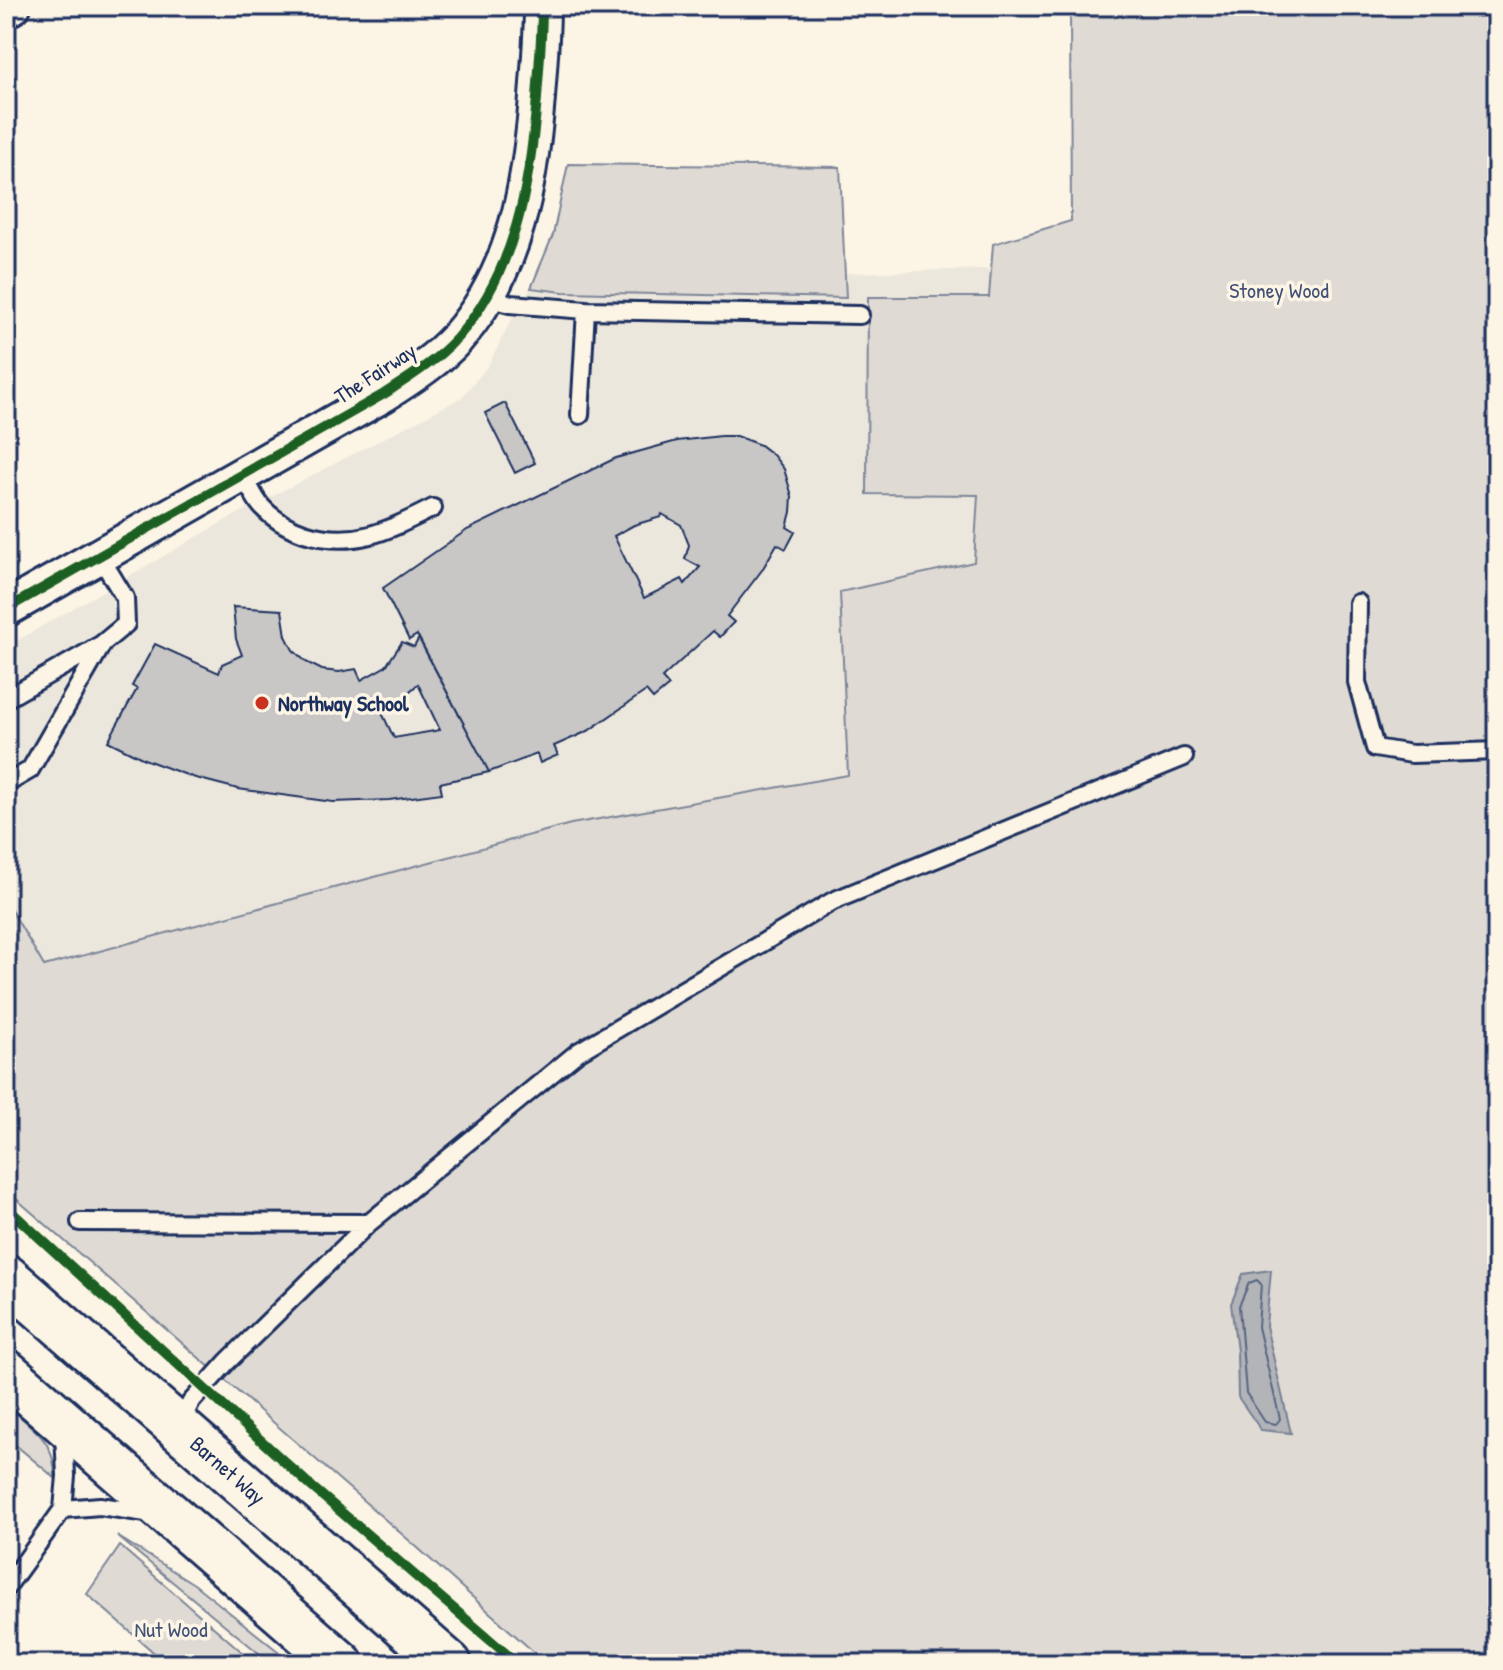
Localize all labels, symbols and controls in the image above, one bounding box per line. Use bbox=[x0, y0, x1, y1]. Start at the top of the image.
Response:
park label: Stoney Wood bbox=[1229, 275, 1329, 305]
street label: The Fairway bbox=[328, 335, 422, 411]
place label: Northway School bbox=[278, 688, 410, 719]
marker: Northway School bbox=[253, 694, 271, 712]
street label: Barnet Way bbox=[184, 1429, 272, 1511]
park label: Nut Wood bbox=[135, 1614, 208, 1644]

